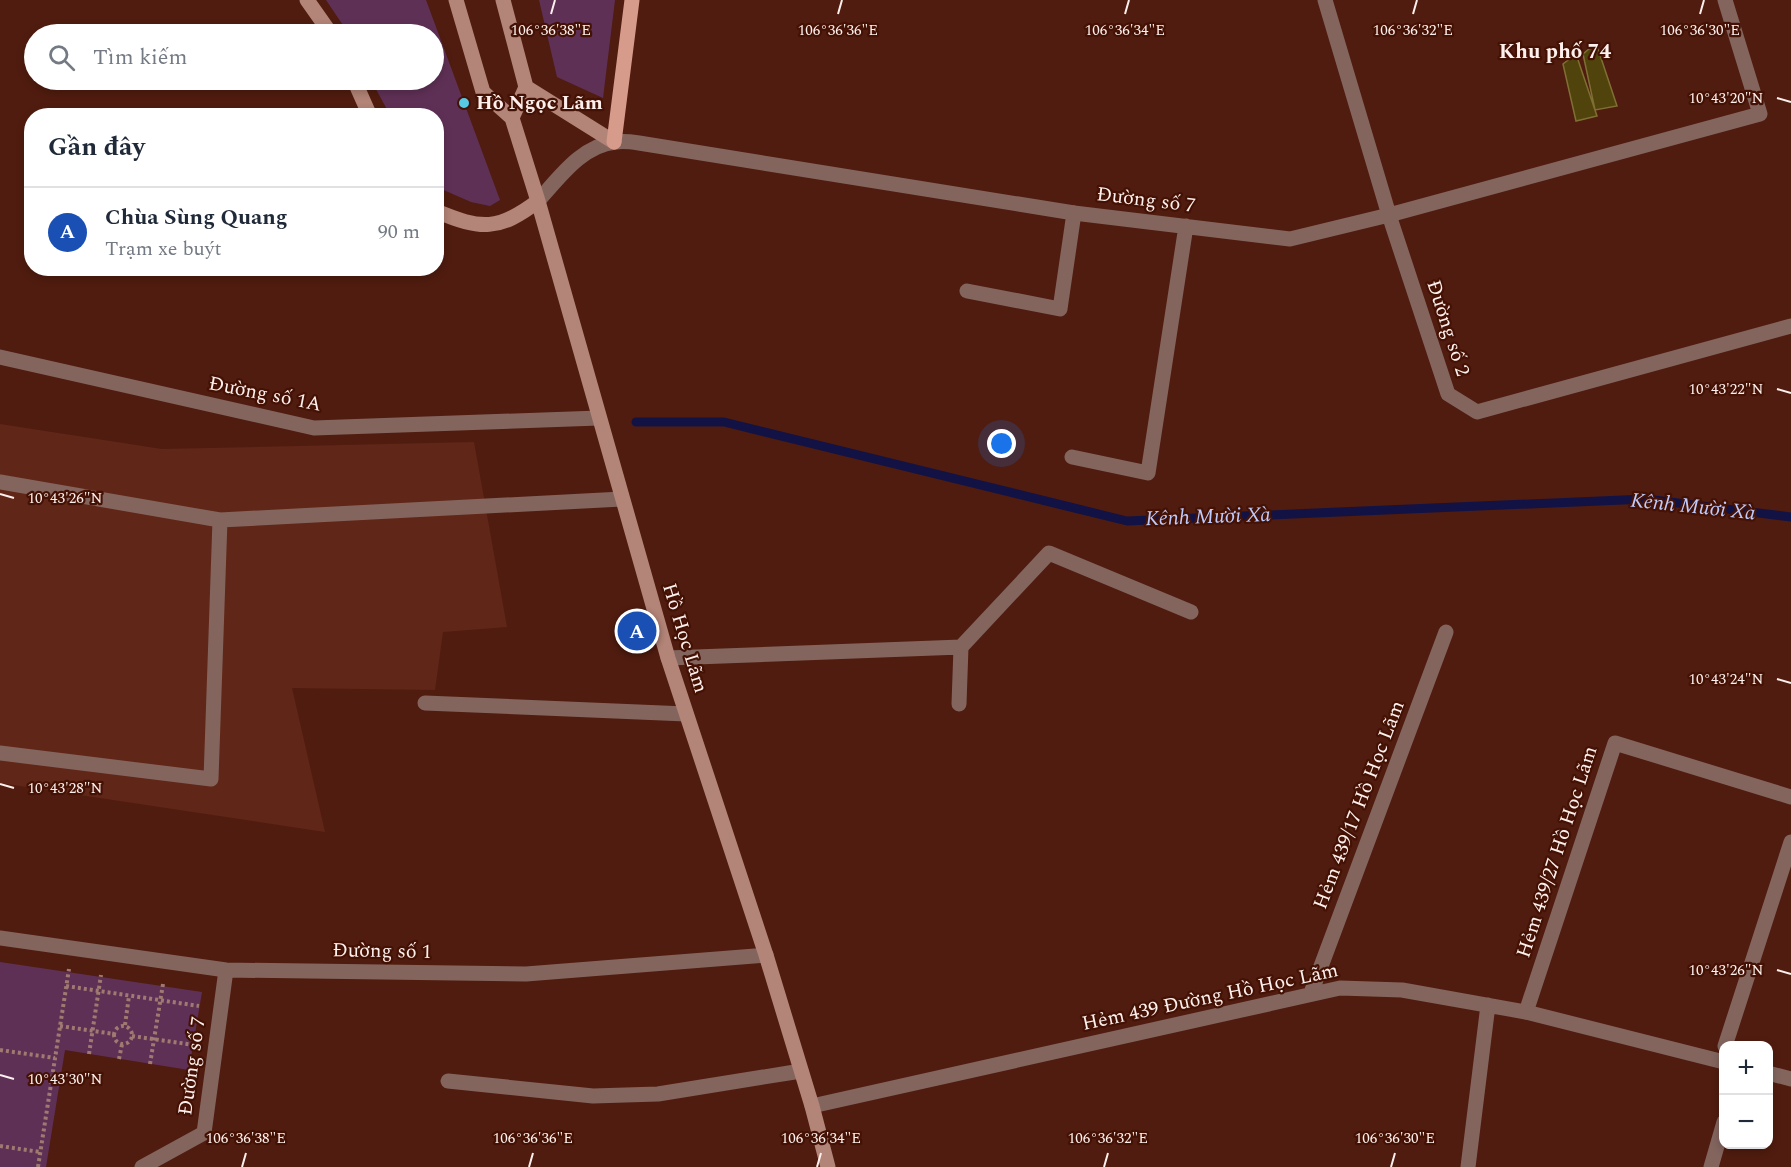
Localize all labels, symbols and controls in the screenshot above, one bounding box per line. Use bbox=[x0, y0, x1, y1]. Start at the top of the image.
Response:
text: 106°36'38"E bbox=[511, 19, 591, 42]
text: 106°36'36"E bbox=[798, 19, 878, 42]
text: 106°36'34"E bbox=[1085, 19, 1165, 42]
text: 106°36'32"E bbox=[1373, 19, 1453, 42]
text: 106°36'30"E bbox=[1660, 19, 1740, 42]
search box bbox=[24, 24, 444, 90]
district label: Khu phố 74 bbox=[1499, 36, 1611, 68]
icon: search bbox=[45, 41, 78, 74]
text: Tìm kiếm bbox=[93, 41, 187, 74]
text: 10°43'20"N bbox=[1689, 87, 1764, 110]
place label: Hồ Ngọc Lãm bbox=[476, 88, 603, 118]
marker: Hồ Ngọc Lãm bbox=[457, 96, 471, 110]
text: Gần đây bbox=[48, 127, 145, 167]
street label: Đường số 7 bbox=[1095, 179, 1197, 221]
text: Chùa Sùng Quang bbox=[105, 201, 288, 234]
text: A bbox=[60, 217, 75, 247]
text: 90 m bbox=[378, 217, 420, 247]
text: Trạm xe buýt bbox=[105, 234, 222, 264]
street label: Đường số 2 bbox=[1418, 276, 1478, 380]
street label: Đường số 1A bbox=[206, 368, 324, 420]
text: 10°43'22"N bbox=[1689, 378, 1764, 401]
your location bbox=[987, 429, 1016, 458]
water label: Kênh Mười Xà bbox=[1629, 485, 1757, 530]
text: 10°43'26"N bbox=[28, 487, 103, 510]
water label: Kênh Mười Xà bbox=[1145, 499, 1272, 535]
street label: Hồ Học Lãm bbox=[654, 579, 716, 697]
pin: A bbox=[618, 608, 656, 654]
text: 10°43'24"N bbox=[1689, 668, 1764, 691]
street label: Hẻm 439/17 Hồ Học Lãm bbox=[1305, 696, 1413, 914]
street label: Hẻm 439/27 Hồ Học Lãm bbox=[1509, 742, 1605, 962]
text: 10°43'28"N bbox=[28, 777, 103, 800]
street label: Đường số 1 bbox=[332, 935, 432, 967]
street label: Hẻm 439 Đường Hồ Học Lãm bbox=[1079, 955, 1341, 1039]
text: 10°43'26"N bbox=[1689, 959, 1764, 982]
street label: Đường số 7 bbox=[170, 1015, 214, 1117]
map controls bbox=[1719, 1041, 1773, 1149]
button: + bbox=[1719, 1041, 1773, 1095]
text: 10°43'30"N bbox=[28, 1068, 103, 1091]
button: − bbox=[1719, 1095, 1773, 1149]
text: 106°36'38"E bbox=[206, 1127, 286, 1150]
text: 106°36'36"E bbox=[493, 1127, 573, 1150]
text: 106°36'34"E bbox=[781, 1127, 861, 1150]
text: 106°36'32"E bbox=[1068, 1127, 1148, 1150]
text: 106°36'30"E bbox=[1355, 1127, 1435, 1150]

